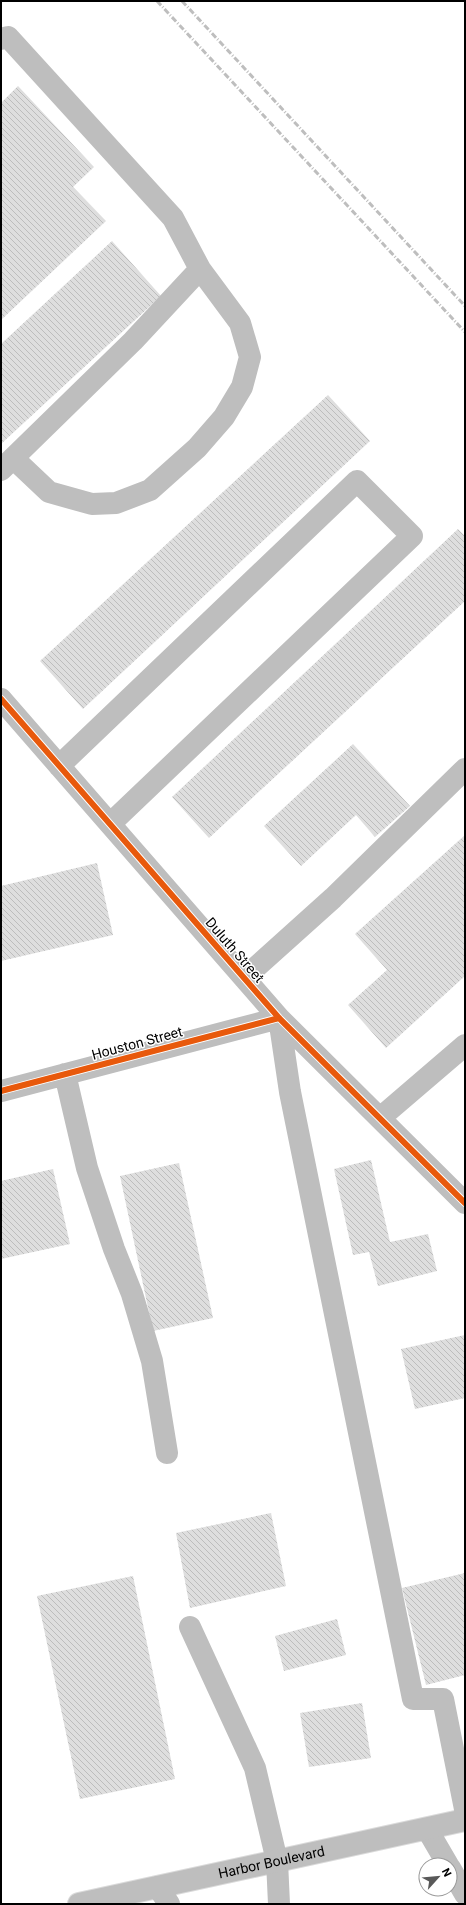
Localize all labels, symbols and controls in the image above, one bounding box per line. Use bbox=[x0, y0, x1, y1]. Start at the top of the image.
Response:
street label: Duluth Street bbox=[202, 914, 268, 986]
street label: Houston Street bbox=[90, 1023, 185, 1063]
street label: Harbor Boulevard bbox=[217, 1843, 326, 1881]
north arrow bbox=[418, 1857, 458, 1897]
text: N bbox=[439, 1866, 454, 1879]

